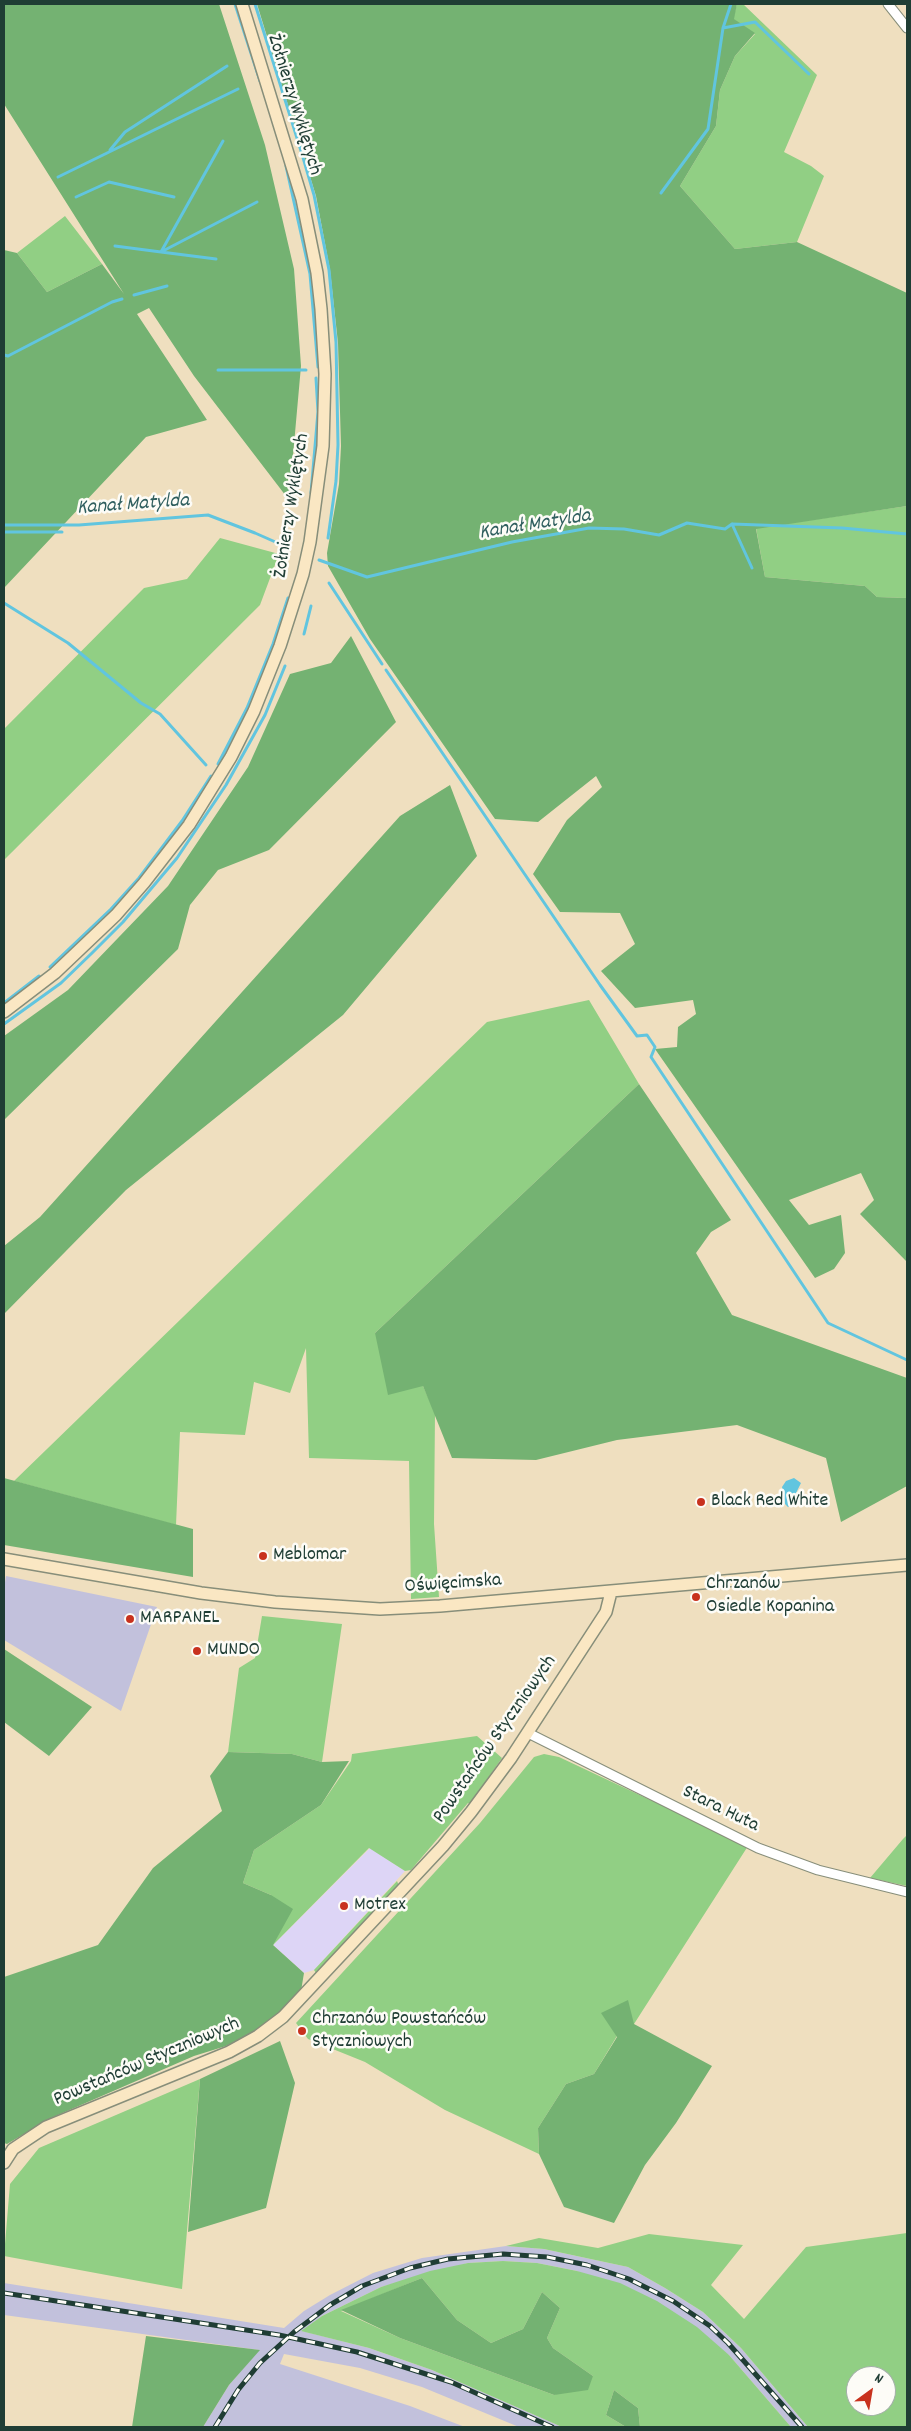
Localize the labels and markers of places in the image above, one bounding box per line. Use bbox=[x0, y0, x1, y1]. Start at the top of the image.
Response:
place label: Black Red White bbox=[711, 1490, 828, 1514]
marker: Black Red White bbox=[695, 1496, 707, 1508]
place label: Meblomar bbox=[273, 1544, 346, 1568]
marker: Meblomar bbox=[257, 1550, 269, 1562]
place label: Chrzanów Osiedle Kopanina bbox=[706, 1573, 834, 1620]
marker: Chrzanów Osiedle Kopanina bbox=[690, 1591, 702, 1603]
place label: MARPANEL bbox=[140, 1607, 220, 1631]
marker: MARPANEL bbox=[124, 1613, 136, 1625]
place label: MUNDO bbox=[207, 1639, 260, 1663]
marker: MUNDO bbox=[191, 1645, 203, 1657]
place label: Motrex bbox=[354, 1894, 406, 1918]
marker: Motrex bbox=[338, 1900, 350, 1912]
place label: Chrzanów Powstańców Styczniowych bbox=[312, 2008, 486, 2055]
marker: Chrzanów Powstańców Styczniowych bbox=[296, 2025, 308, 2037]

